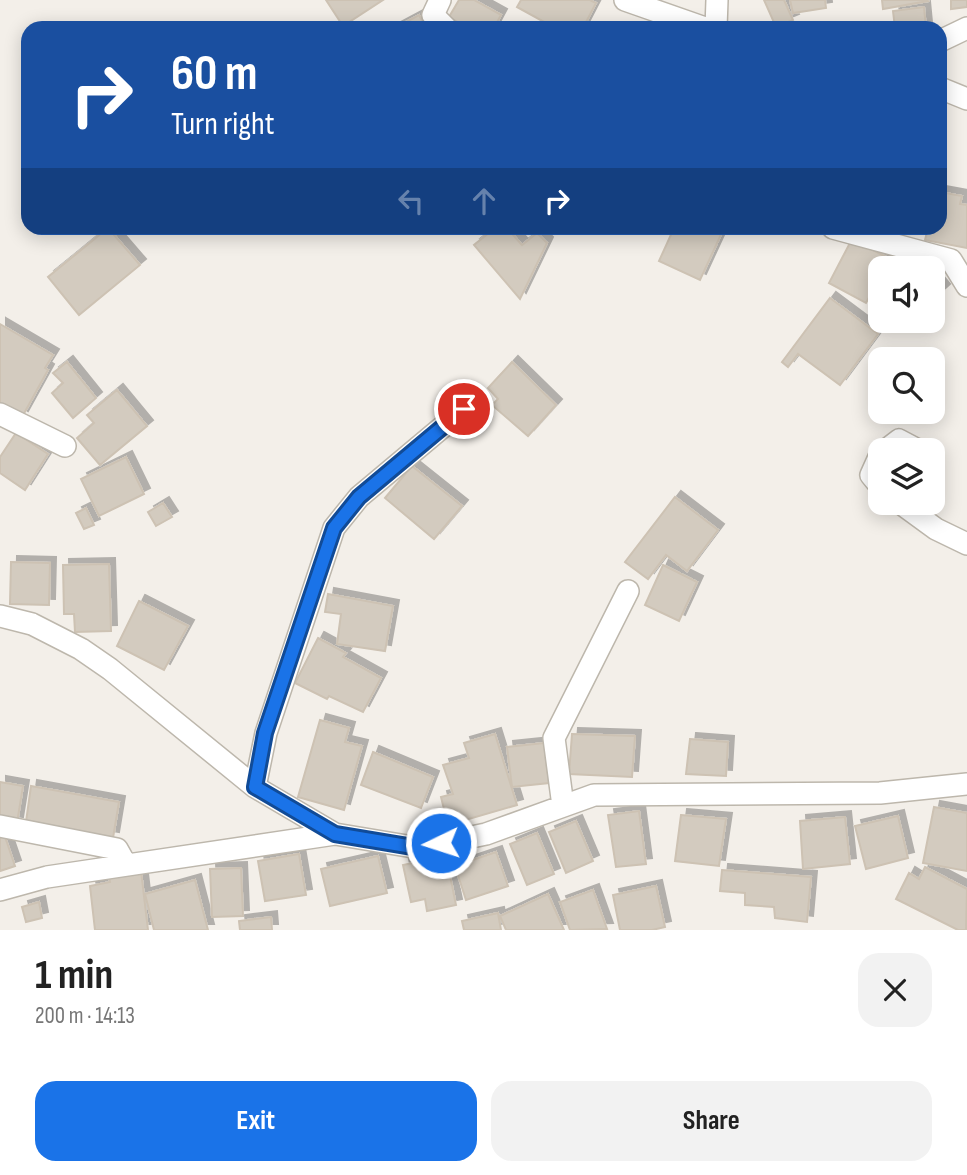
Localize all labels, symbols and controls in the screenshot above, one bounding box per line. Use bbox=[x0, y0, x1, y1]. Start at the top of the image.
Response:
text: 60 m bbox=[171, 45, 258, 104]
icon: right bbox=[56, 49, 147, 140]
text: Turn right bbox=[171, 105, 275, 144]
icon: left bbox=[392, 182, 430, 220]
icon: ahead bbox=[465, 182, 503, 220]
icon: right bbox=[538, 182, 576, 220]
map controls bbox=[868, 256, 945, 515]
button: sound bbox=[868, 256, 945, 333]
button: search bbox=[868, 347, 945, 424]
pin bbox=[434, 379, 494, 439]
icon: arrive bbox=[445, 390, 483, 428]
button: layers bbox=[868, 438, 945, 515]
position arrow bbox=[404, 806, 478, 880]
text: 1 min bbox=[35, 950, 113, 1001]
button: close bbox=[858, 953, 932, 1027]
text: 200 m · 14:13 bbox=[35, 1002, 135, 1030]
button: Exit bbox=[35, 1081, 477, 1161]
button: Share bbox=[491, 1081, 932, 1161]

